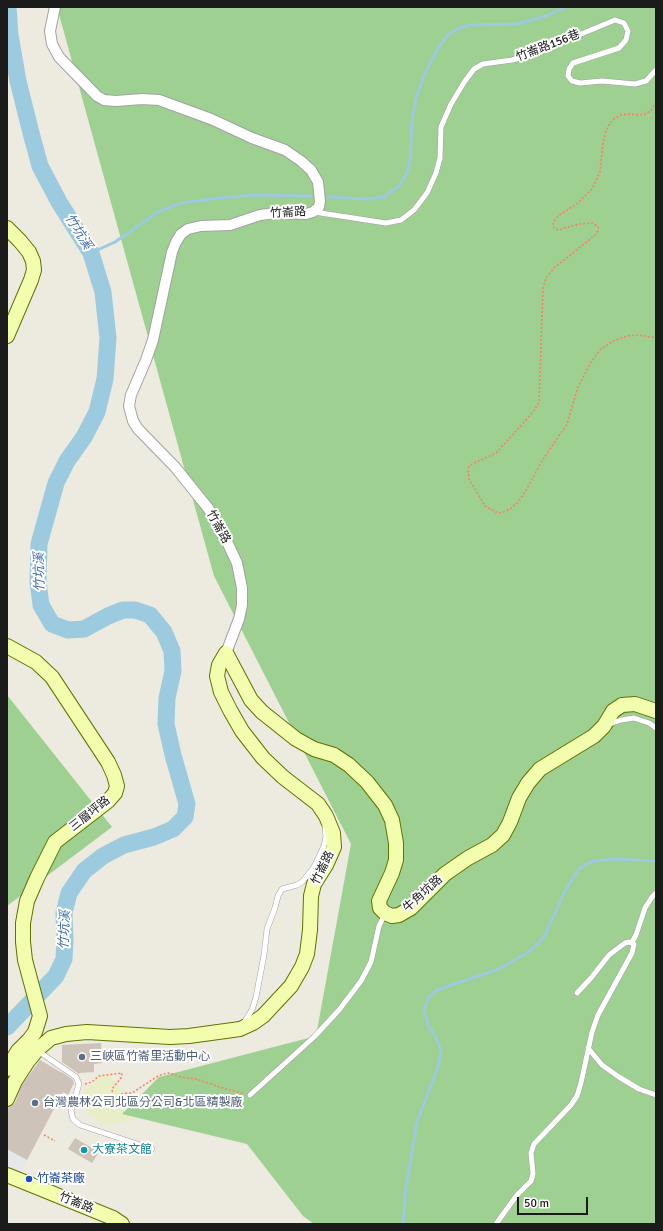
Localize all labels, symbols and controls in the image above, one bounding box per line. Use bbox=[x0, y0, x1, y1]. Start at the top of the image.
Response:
street label: 竹崙路156巷 bbox=[514, 27, 582, 65]
street label: 竹崙路 bbox=[270, 205, 306, 221]
water label: 竹坑溪 bbox=[61, 211, 95, 253]
street label: 竹崙路 bbox=[203, 508, 233, 546]
water label: 竹坑溪 bbox=[32, 552, 48, 592]
street label: 三層坪路 bbox=[67, 793, 113, 835]
street label: 竹崙路 bbox=[309, 849, 337, 887]
street label: 牛角坑路 bbox=[400, 873, 446, 915]
water label: 竹坑溪 bbox=[57, 910, 73, 950]
place label: 三峽區竹崙里活動中心 bbox=[90, 1050, 210, 1064]
marker: 三峽區竹崙里活動中心 bbox=[77, 1052, 87, 1062]
place label: 台灣農林公司北區分公司&北區精製廠 bbox=[43, 1096, 242, 1110]
marker: 台灣農林公司北區分公司&北區精製廠 bbox=[30, 1098, 40, 1108]
place label: 大寮茶文館 bbox=[92, 1143, 152, 1157]
marker: 大寮茶文館 bbox=[79, 1145, 89, 1155]
place label: 竹崙茶廠 bbox=[37, 1172, 85, 1186]
marker: 竹崙茶廠 bbox=[24, 1174, 34, 1184]
scale bar bbox=[519, 1189, 590, 1215]
street label: 竹崙路 bbox=[57, 1190, 95, 1216]
text: 50 m bbox=[524, 1196, 549, 1211]

